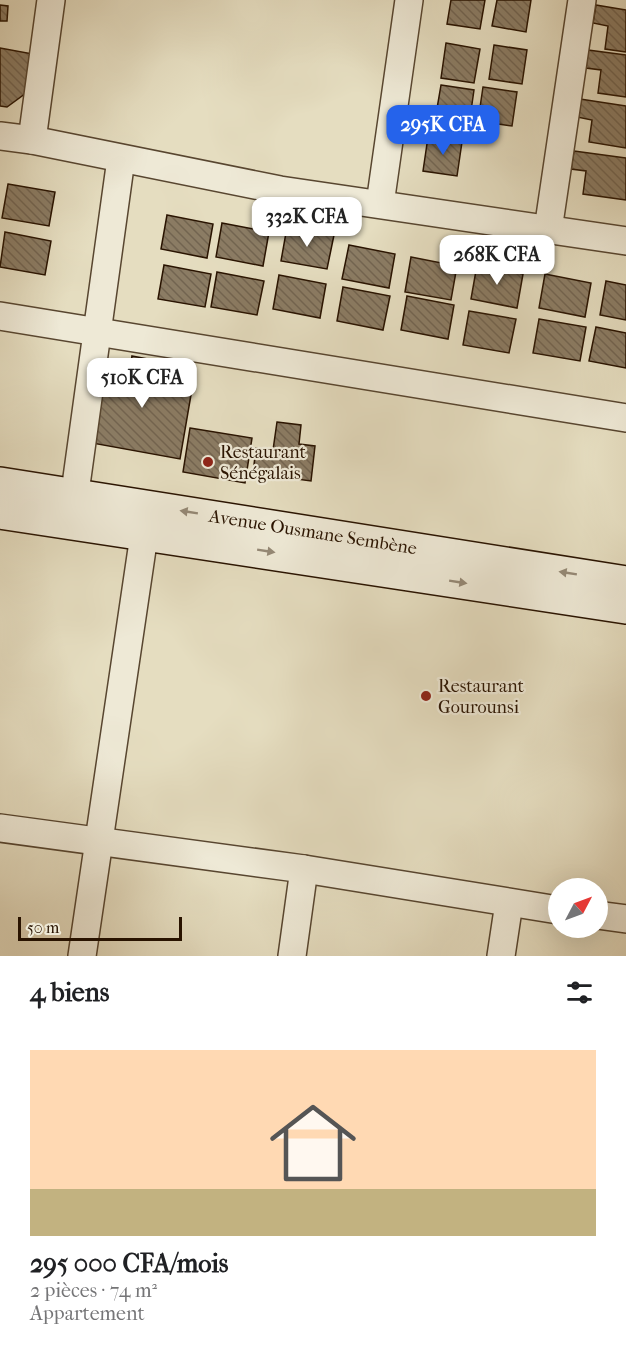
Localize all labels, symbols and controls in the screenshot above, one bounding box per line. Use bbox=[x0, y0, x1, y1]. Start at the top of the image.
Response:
pin: 295K CFA bbox=[381, 105, 505, 156]
text: 295K CFA bbox=[400, 113, 486, 136]
pin: 332K CFA bbox=[245, 197, 369, 248]
text: 332K CFA bbox=[266, 205, 348, 228]
pin: 268K CFA bbox=[435, 235, 559, 286]
text: 268K CFA bbox=[454, 243, 540, 266]
pin: 510K CFA bbox=[80, 358, 204, 409]
text: 510K CFA bbox=[101, 366, 183, 389]
place label: Restaurant Sénégalais bbox=[220, 442, 307, 484]
marker: Restaurant Sénégalais bbox=[201, 455, 215, 469]
street label: Avenue Ousmane Sembène bbox=[207, 506, 418, 559]
one-way arrow bbox=[180, 507, 199, 516]
one-way arrow bbox=[256, 547, 275, 556]
one-way arrow bbox=[559, 569, 578, 578]
one-way arrow bbox=[449, 578, 468, 587]
place label: Restaurant Gourounsi bbox=[438, 676, 525, 718]
marker: Restaurant Gourounsi bbox=[419, 689, 433, 703]
north arrow bbox=[548, 878, 608, 938]
map controls bbox=[548, 878, 608, 938]
scale bar bbox=[18, 914, 182, 942]
text: 50 m bbox=[27, 918, 59, 937]
icon: filters bbox=[563, 976, 596, 1009]
text: 4 biens bbox=[30, 977, 109, 1008]
icon: home bbox=[259, 1089, 367, 1197]
text: 295 000 CFA/mois bbox=[30, 1248, 228, 1279]
text: 2 pièces · 74 m² bbox=[30, 1279, 157, 1302]
text: Appartement bbox=[30, 1302, 145, 1325]

